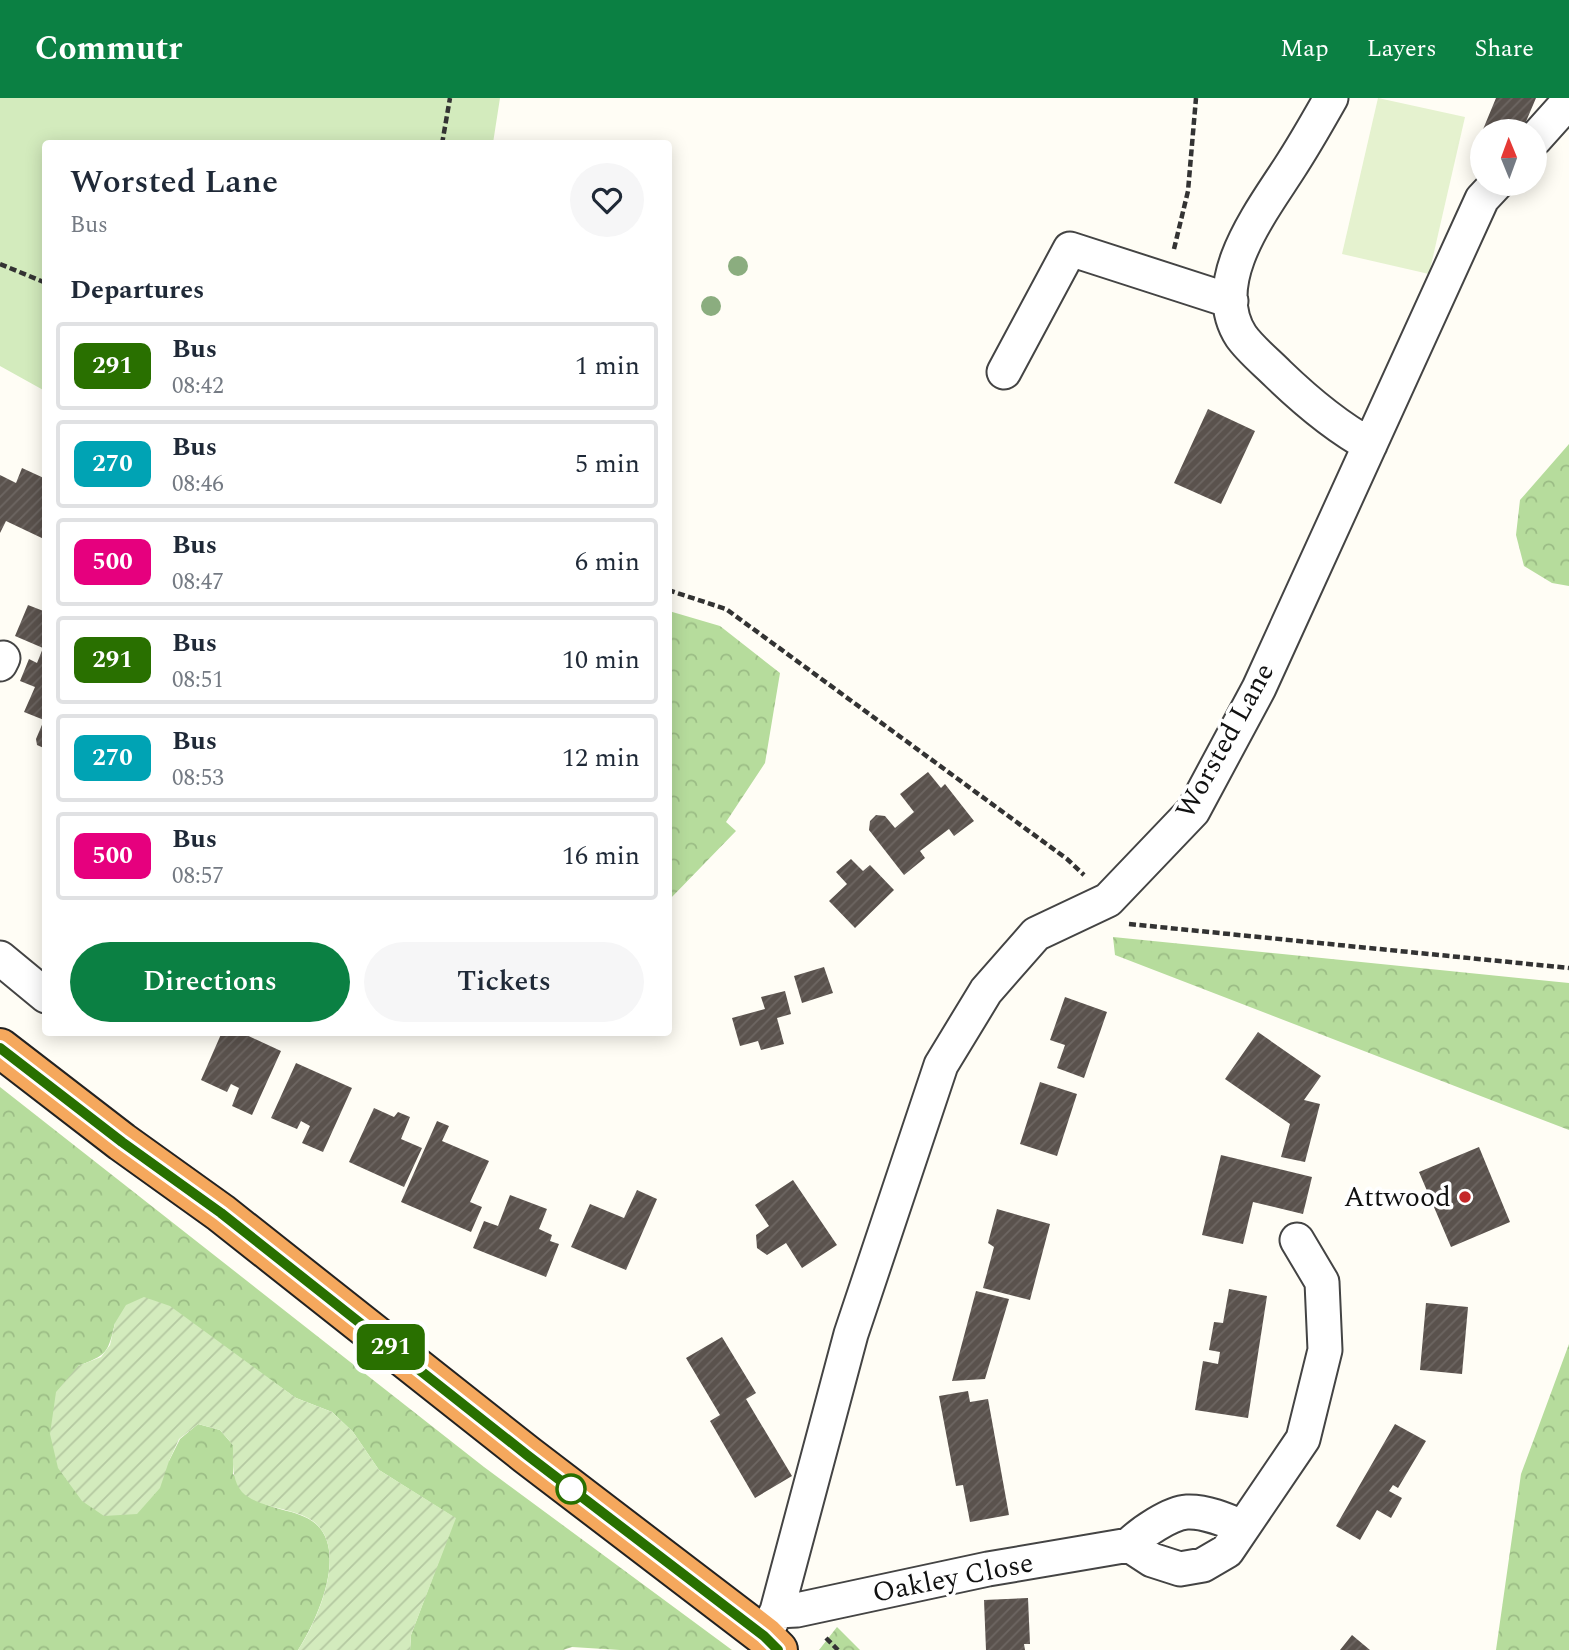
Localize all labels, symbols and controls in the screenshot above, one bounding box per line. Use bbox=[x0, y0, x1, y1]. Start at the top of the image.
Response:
text: Commutr bbox=[35, 24, 182, 74]
text: Map bbox=[1280, 31, 1329, 67]
text: Layers bbox=[1367, 31, 1437, 67]
text: Share bbox=[1475, 31, 1534, 67]
north arrow bbox=[1470, 119, 1547, 196]
map controls bbox=[1470, 119, 1547, 196]
text: Worsted Lane bbox=[70, 157, 278, 207]
button: heart bbox=[570, 163, 644, 237]
text: Bus bbox=[70, 208, 108, 243]
text: Departures bbox=[70, 270, 204, 310]
text: Bus bbox=[172, 329, 217, 369]
text: 1 min bbox=[575, 346, 640, 386]
text: 291 bbox=[92, 348, 133, 384]
text: 08:42 bbox=[172, 369, 224, 404]
text: Bus bbox=[172, 427, 217, 467]
text: 5 min bbox=[575, 444, 640, 484]
text: 270 bbox=[92, 446, 133, 482]
text: 08:46 bbox=[172, 467, 224, 502]
text: Bus bbox=[172, 525, 217, 565]
text: 6 min bbox=[575, 542, 640, 582]
text: 500 bbox=[92, 544, 133, 580]
text: 08:47 bbox=[172, 565, 224, 600]
text: Bus bbox=[172, 623, 217, 663]
text: 10 min bbox=[562, 640, 640, 680]
text: 291 bbox=[92, 642, 133, 678]
street label: Worsted Lane bbox=[1164, 655, 1286, 827]
text: 08:51 bbox=[172, 663, 224, 698]
text: Bus bbox=[172, 721, 217, 761]
text: 12 min bbox=[562, 738, 640, 778]
text: 270 bbox=[92, 740, 133, 776]
text: 08:53 bbox=[172, 761, 224, 796]
text: Bus bbox=[172, 819, 217, 859]
text: 16 min bbox=[562, 836, 640, 876]
text: 500 bbox=[92, 838, 133, 874]
text: 08:57 bbox=[172, 859, 224, 894]
button: Directions bbox=[70, 942, 350, 1022]
button: Tickets bbox=[364, 942, 644, 1022]
place label: Attwood bbox=[1344, 1176, 1451, 1219]
marker: Attwood bbox=[1457, 1189, 1473, 1205]
line badge: 291 bbox=[351, 1324, 431, 1370]
text: 291 bbox=[371, 1329, 411, 1365]
unlabelled marker bbox=[556, 1474, 586, 1504]
street label: Oakley Close bbox=[869, 1541, 1037, 1615]

